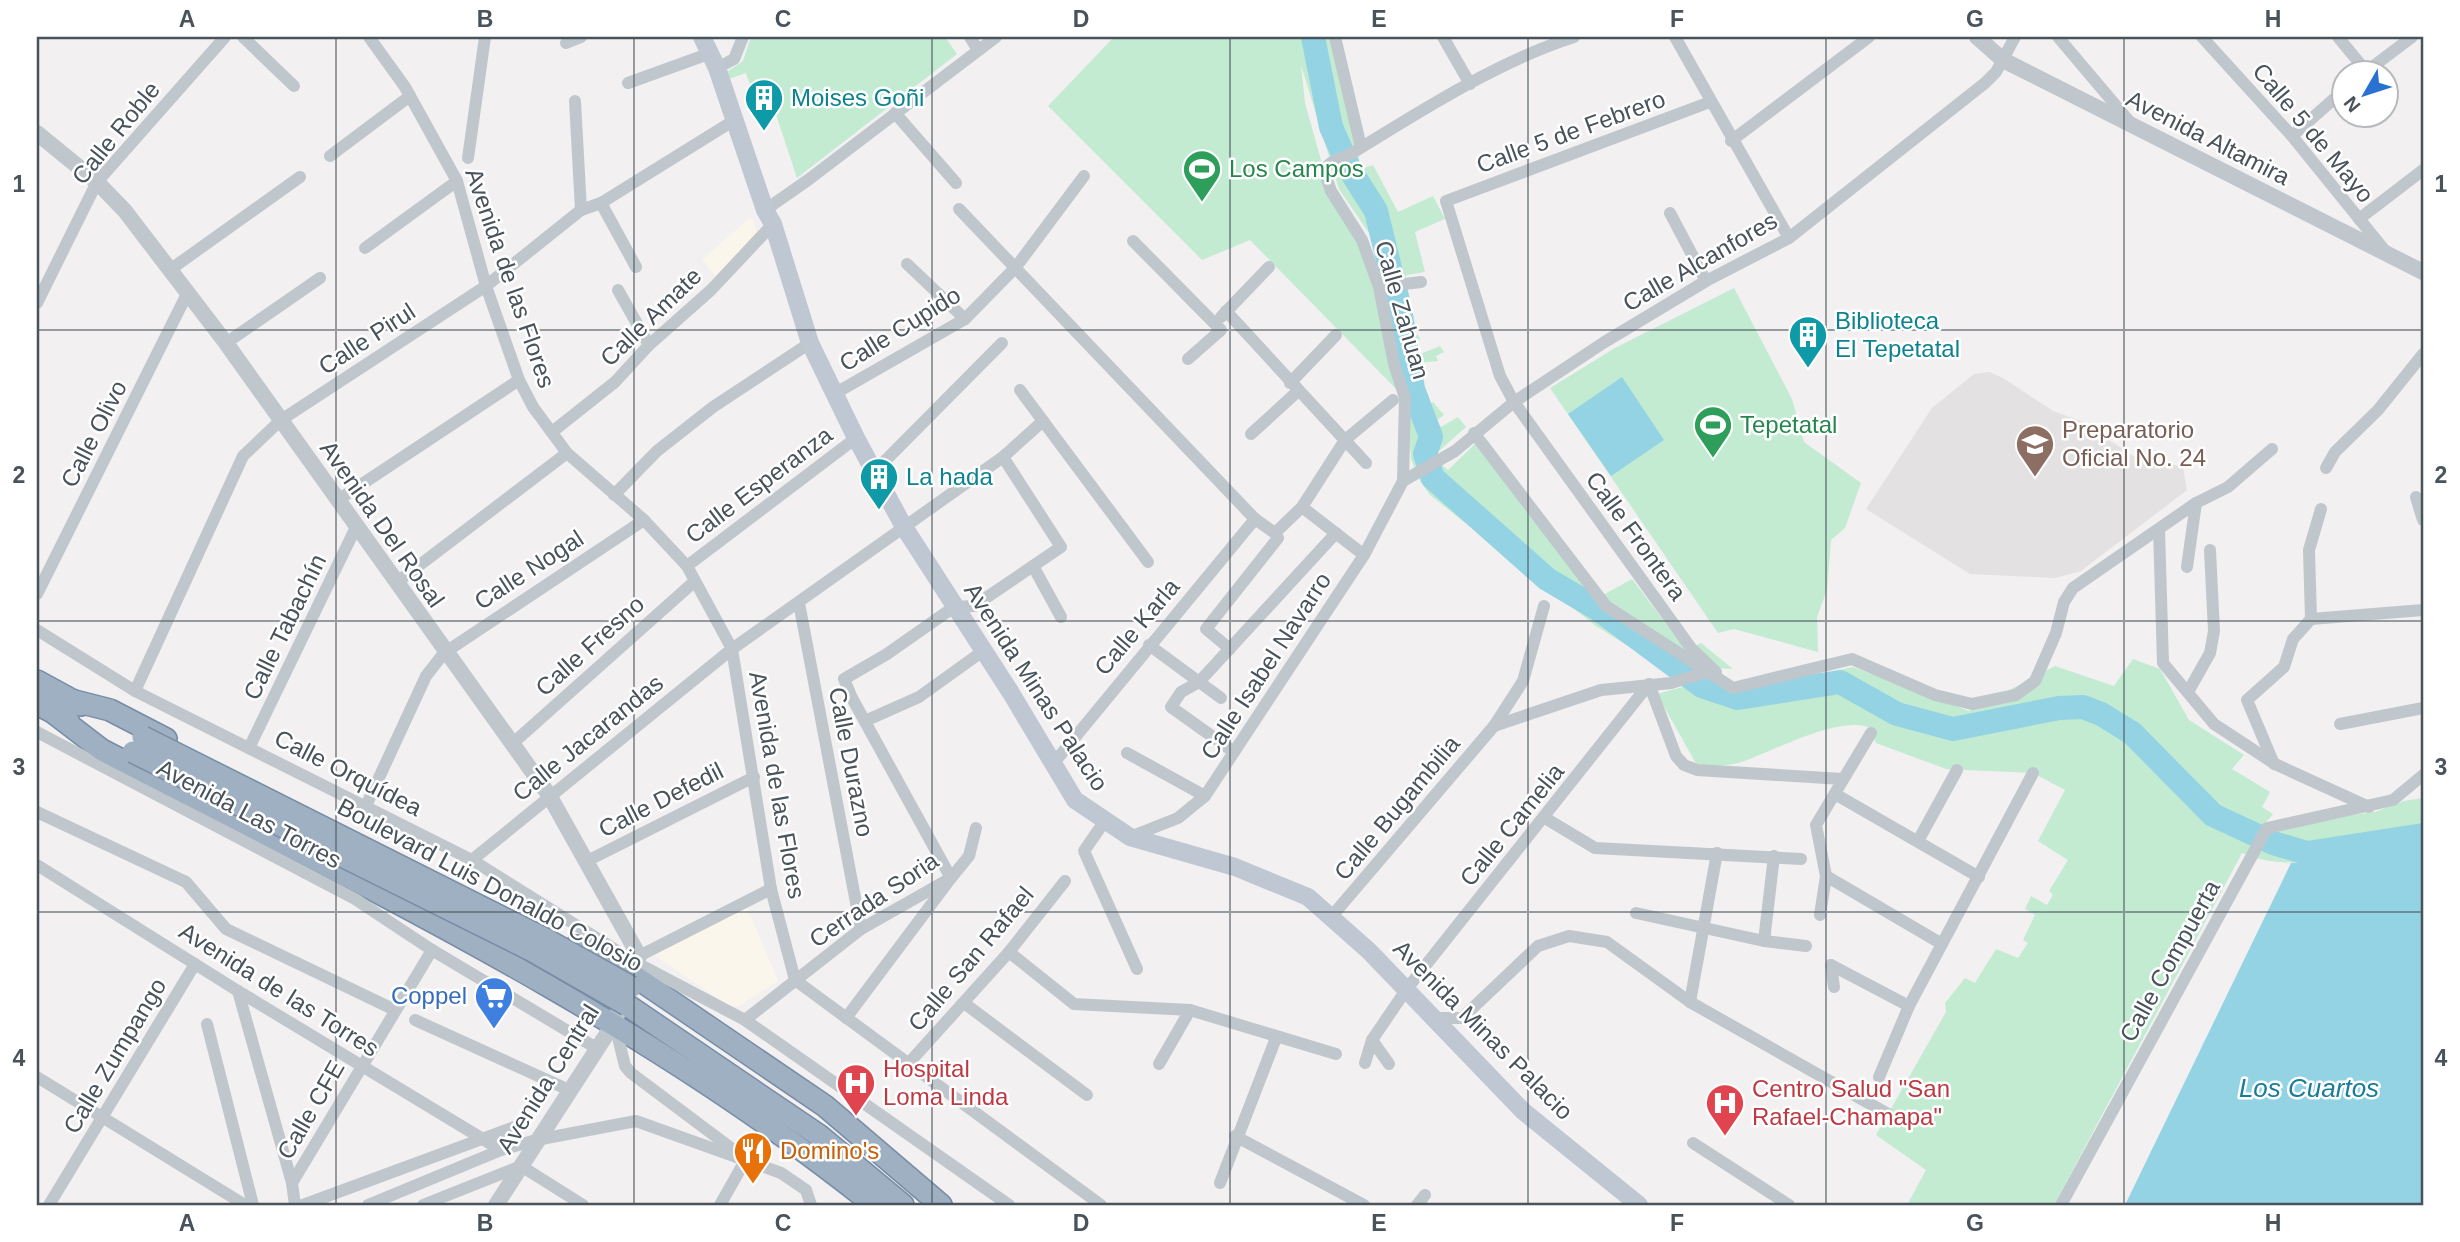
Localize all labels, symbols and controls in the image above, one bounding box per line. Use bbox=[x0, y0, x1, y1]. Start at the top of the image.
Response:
text: A bbox=[179, 6, 195, 32]
text: B bbox=[477, 6, 493, 32]
text: C bbox=[775, 6, 791, 32]
text: D bbox=[1073, 6, 1089, 32]
text: E bbox=[1371, 6, 1387, 32]
text: F bbox=[1670, 6, 1684, 32]
text: G bbox=[1966, 6, 1984, 32]
text: H bbox=[2265, 6, 2281, 32]
street label: Calle 5 de Mayo bbox=[2247, 58, 2379, 208]
north arrow bbox=[2330, 60, 2400, 130]
street label: Calle Roble bbox=[66, 76, 165, 189]
building icon: Moises Goñi bbox=[743, 77, 785, 132]
place label: Moises Goñi bbox=[791, 84, 924, 111]
street label: Calle 5 de Febrero bbox=[1473, 85, 1669, 178]
street label: Avenida Altamira bbox=[2122, 85, 2295, 191]
text: N bbox=[2340, 92, 2365, 116]
sports icon: Los Campos bbox=[1181, 148, 1223, 203]
place label: Los Campos bbox=[1229, 155, 1364, 182]
street label: Avenida de las Flores bbox=[460, 165, 561, 391]
text: 1 bbox=[13, 171, 26, 197]
text: 1 bbox=[2435, 171, 2448, 197]
street label: Calle Alcanfores bbox=[1618, 207, 1782, 317]
street label: Calle Zahuan bbox=[1370, 238, 1435, 382]
street label: Calle Amate bbox=[595, 262, 707, 371]
street label: Calle Cupido bbox=[834, 281, 965, 376]
street label: Calle Pirul bbox=[314, 297, 420, 380]
place label: Biblioteca El Tepetatal bbox=[1835, 307, 1960, 362]
building icon: Biblioteca El Tepetatal bbox=[1787, 314, 1829, 369]
street label: Calle Olivo bbox=[55, 376, 132, 492]
sports icon: Tepetatal bbox=[1692, 404, 1734, 459]
place label: Tepetatal bbox=[1740, 411, 1837, 438]
place label: Preparatorio Oficial No. 24 bbox=[2062, 416, 2206, 471]
street label: Calle Esperanza bbox=[680, 420, 838, 548]
school or university icon: Preparatorio Oficial No. 24 bbox=[2014, 423, 2056, 478]
street label: Avenida Del Rosal bbox=[315, 435, 450, 612]
building icon: La hada bbox=[858, 456, 900, 511]
text: 2 bbox=[13, 462, 25, 488]
text: 2 bbox=[2435, 462, 2447, 488]
place label: La hada bbox=[906, 463, 993, 490]
street label: Calle Frontera bbox=[1581, 466, 1692, 606]
street label: Calle Nogal bbox=[469, 524, 588, 615]
street label: Calle Tabachín bbox=[238, 550, 331, 704]
street label: Calle Isabel Navarro bbox=[1195, 567, 1336, 764]
street label: Calle Karla bbox=[1089, 573, 1185, 680]
street label: Avenida Minas Palacio bbox=[959, 578, 1114, 796]
street label: Calle Fresno bbox=[530, 590, 649, 701]
street label: Calle Jacarandas bbox=[507, 669, 668, 806]
street label: Avenida de las Flores bbox=[744, 669, 811, 901]
street label: Calle Durazno bbox=[824, 685, 879, 839]
street label: Calle Orquídea bbox=[270, 724, 427, 822]
street label: Calle Bugambilia bbox=[1328, 730, 1465, 885]
text: 3 bbox=[13, 754, 25, 780]
street label: Avenida Las Torres bbox=[153, 754, 346, 874]
text: 3 bbox=[2435, 754, 2447, 780]
street label: Calle Defedil bbox=[594, 757, 728, 842]
street label: Calle Camelia bbox=[1454, 758, 1570, 891]
street label: Boulevard Luis Donaldo Colosio bbox=[333, 792, 647, 977]
street label: Cerrada Soria bbox=[804, 846, 944, 953]
street label: Calle Compuerta bbox=[2114, 875, 2225, 1046]
street label: Calle San Rafael bbox=[902, 881, 1039, 1036]
street label: Avenida de las Torres bbox=[175, 917, 384, 1062]
street label: Avenida Minas Palacio bbox=[1388, 934, 1579, 1125]
street label: Calle Zumpango bbox=[58, 973, 171, 1138]
supermarket icon: Coppel bbox=[473, 975, 515, 1030]
place label: Coppel bbox=[391, 982, 467, 1009]
street label: Avenida Central bbox=[491, 999, 604, 1158]
text: 4 bbox=[13, 1045, 26, 1071]
text: 4 bbox=[2435, 1045, 2448, 1071]
place label: Hospital Loma Linda bbox=[883, 1055, 1009, 1110]
street label: Calle CFE bbox=[272, 1056, 350, 1164]
hospital icon: Hospital Loma Linda bbox=[835, 1062, 877, 1117]
water label: Los Cuartos bbox=[2239, 1073, 2379, 1103]
place label: Centro Salud "San Rafael-Chamapa" bbox=[1752, 1075, 1950, 1130]
hospital icon: Centro Salud "San Rafael-Chamapa" bbox=[1704, 1082, 1746, 1137]
restaurant icon: Domino's bbox=[732, 1130, 774, 1185]
place label: Domino's bbox=[780, 1137, 879, 1164]
text: A bbox=[179, 1210, 195, 1236]
text: B bbox=[477, 1210, 493, 1236]
text: C bbox=[775, 1210, 791, 1236]
text: D bbox=[1073, 1210, 1089, 1236]
text: E bbox=[1371, 1210, 1387, 1236]
text: F bbox=[1670, 1210, 1684, 1236]
text: G bbox=[1966, 1210, 1984, 1236]
text: H bbox=[2265, 1210, 2281, 1236]

